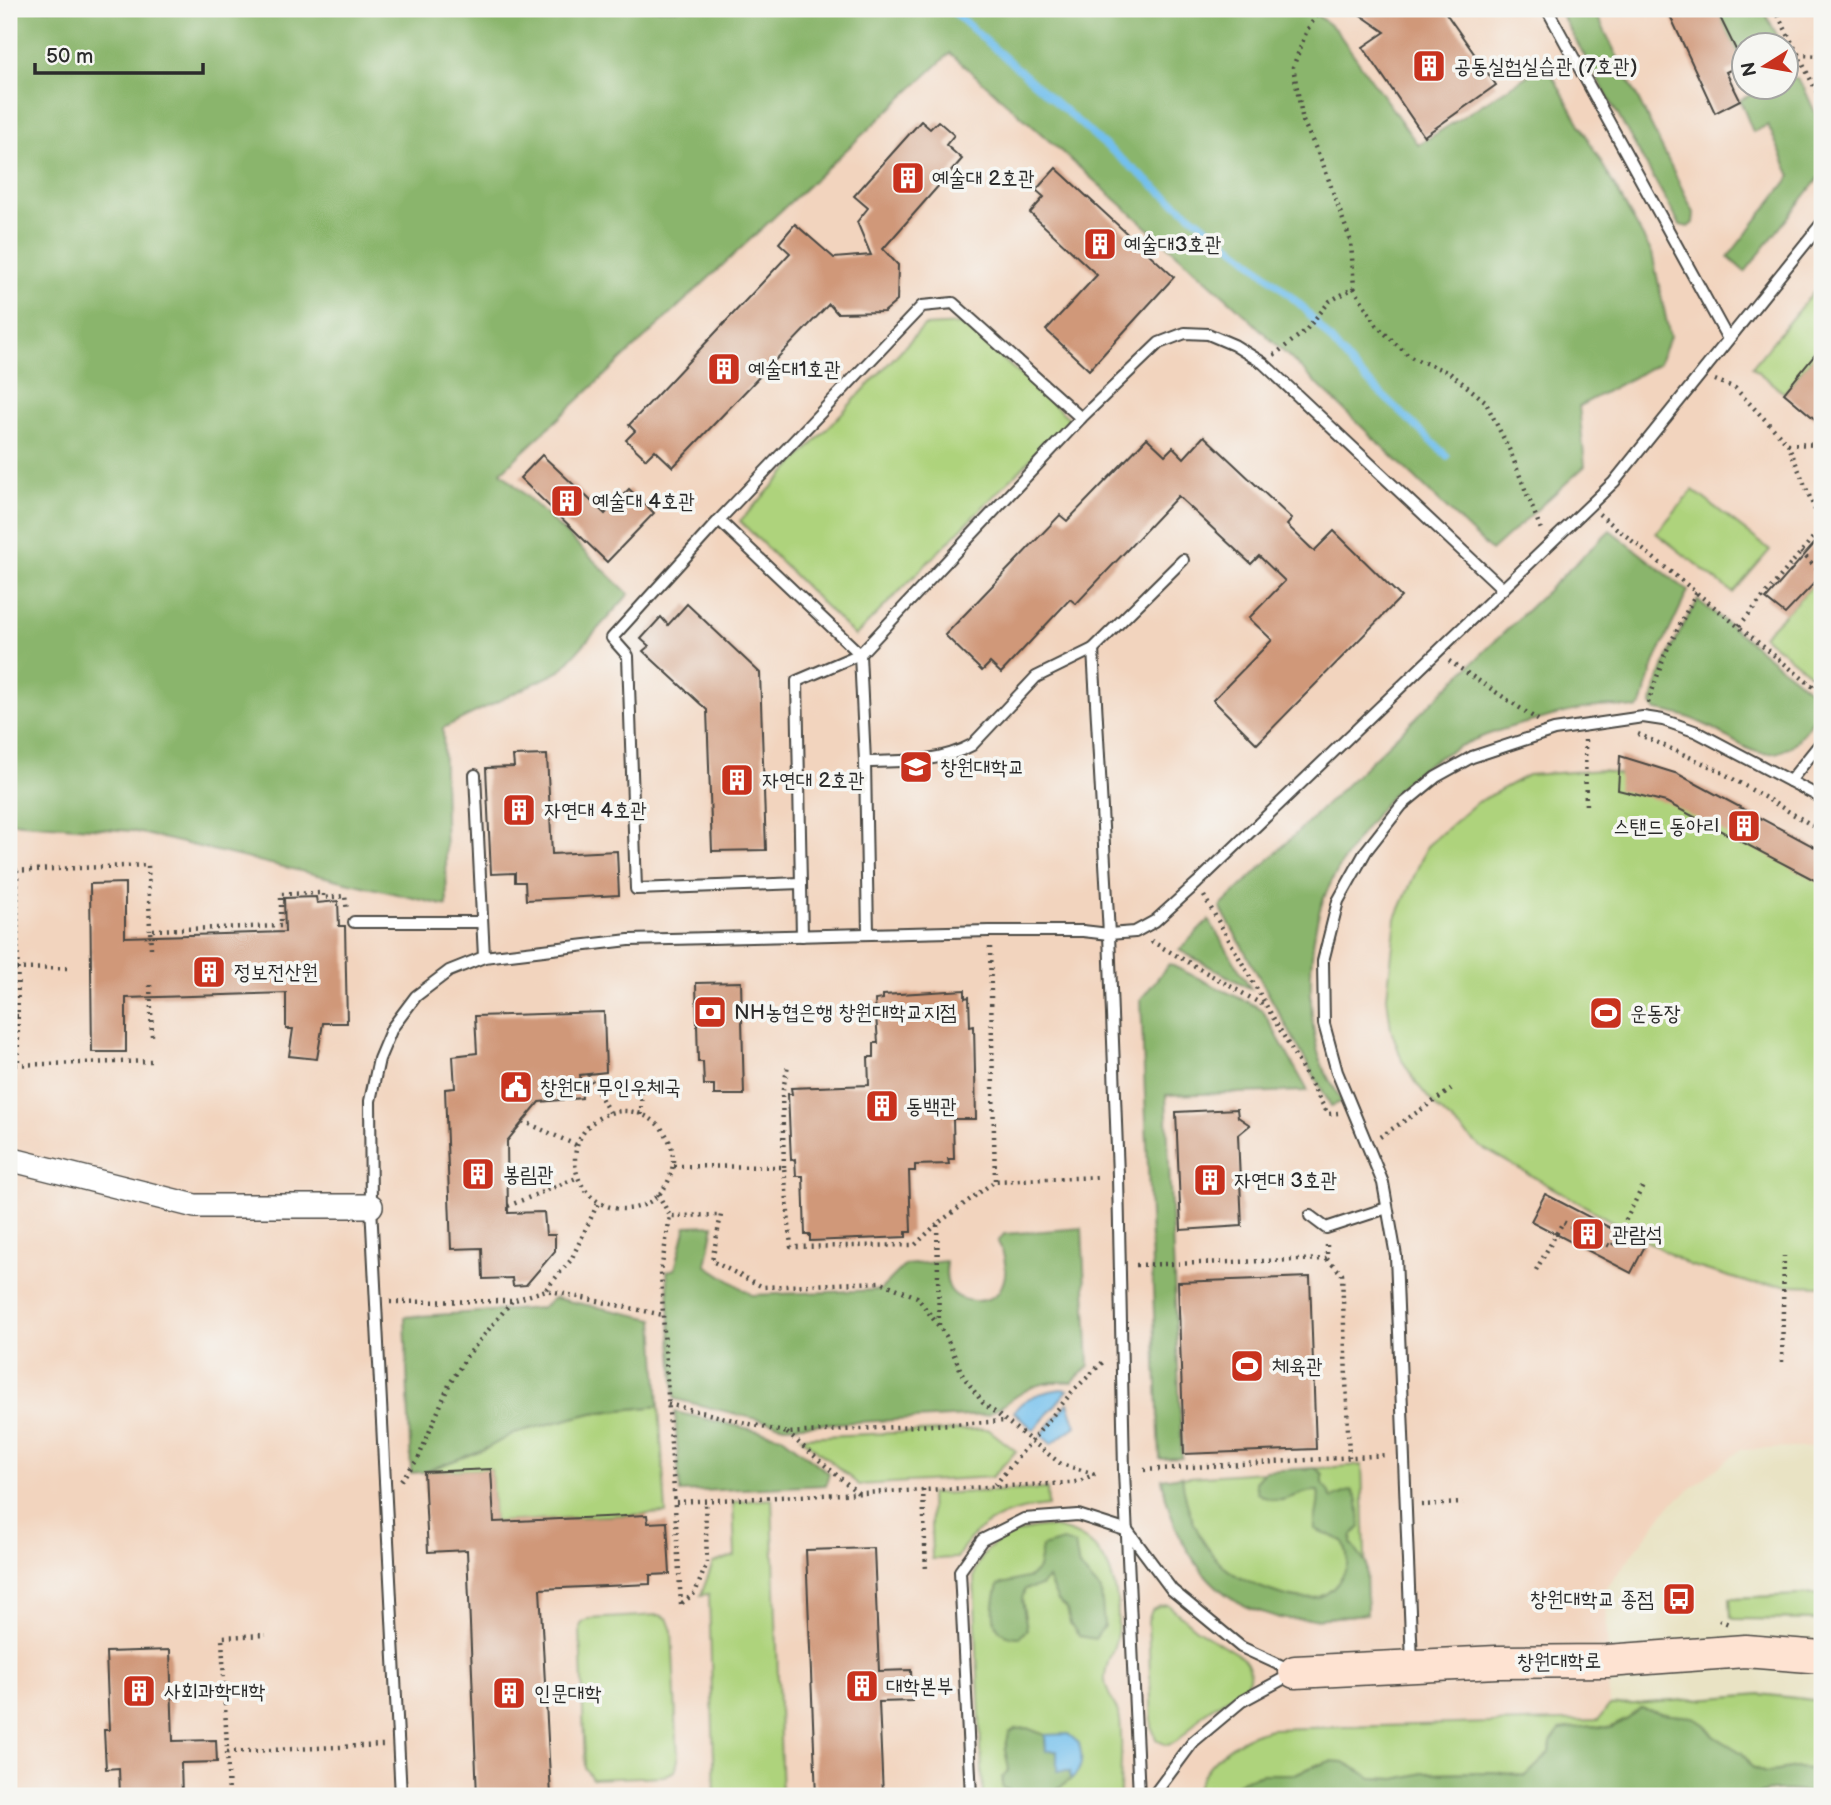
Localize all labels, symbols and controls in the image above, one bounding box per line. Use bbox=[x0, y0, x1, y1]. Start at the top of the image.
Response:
scale bar bbox=[35, 32, 203, 76]
north arrow bbox=[1730, 32, 1800, 102]
text: 50 m bbox=[46, 44, 93, 69]
building icon: 공동실험실습관 (7호관) bbox=[1410, 47, 1448, 85]
place label: 공동실험실습관 (7호관) bbox=[1454, 54, 1637, 79]
text: N bbox=[1737, 60, 1762, 78]
building icon: 예술대 2호관 bbox=[889, 159, 927, 197]
place label: 예술대 2호관 bbox=[932, 166, 1035, 191]
building icon: 예술대3호관 bbox=[1081, 225, 1119, 263]
place label: 예술대3호관 bbox=[1124, 232, 1222, 257]
building icon: 예술대1호관 bbox=[705, 350, 743, 388]
place label: 예술대1호관 bbox=[748, 357, 841, 382]
building icon: 예술대 4호관 bbox=[548, 482, 586, 520]
place label: 예술대 4호관 bbox=[592, 489, 695, 514]
school or university icon: 창원대학교 bbox=[897, 748, 935, 786]
place label: 창원대학교 bbox=[940, 755, 1025, 780]
building icon: 자연대 2호관 bbox=[718, 761, 756, 799]
place label: 자연대 2호관 bbox=[762, 768, 865, 793]
building icon: 자연대 4호관 bbox=[500, 791, 538, 829]
place label: 자연대 4호관 bbox=[544, 798, 647, 823]
building icon: 스탠드 동아리 bbox=[1725, 807, 1763, 845]
place label: 스탠드 동아리 bbox=[1613, 814, 1720, 839]
building icon: 정보전산원 bbox=[190, 953, 228, 991]
place label: 정보전산원 bbox=[234, 960, 319, 985]
bank icon: NH농협은행 창원대학교지점 bbox=[691, 993, 729, 1031]
sports icon: 운동장 bbox=[1587, 994, 1625, 1032]
place label: NH농협은행 창원대학교지점 bbox=[734, 1000, 957, 1025]
place label: 운동장 bbox=[1630, 1001, 1681, 1026]
public building icon: 창원대 무인우체국 bbox=[497, 1068, 535, 1106]
place label: 창원대 무인우체국 bbox=[540, 1075, 681, 1100]
building icon: 동백관 bbox=[863, 1087, 901, 1125]
place label: 동백관 bbox=[906, 1094, 957, 1119]
building icon: 봉림관 bbox=[459, 1155, 497, 1193]
building icon: 자연대 3호관 bbox=[1191, 1161, 1229, 1199]
place label: 봉림관 bbox=[503, 1162, 554, 1187]
place label: 자연대 3호관 bbox=[1234, 1168, 1337, 1193]
building icon: 관람석 bbox=[1569, 1215, 1607, 1253]
place label: 관람석 bbox=[1612, 1222, 1663, 1247]
sports icon: 체육관 bbox=[1228, 1347, 1266, 1385]
place label: 체육관 bbox=[1272, 1354, 1323, 1379]
bus stop icon: 창원대학교 종점 bbox=[1660, 1580, 1698, 1618]
place label: 창원대학교 종점 bbox=[1530, 1587, 1654, 1612]
street label: 창원대학로 bbox=[1517, 1648, 1601, 1675]
building icon: 대학본부 bbox=[843, 1667, 881, 1705]
building icon: 사회과학대학 bbox=[120, 1672, 158, 1710]
building icon: 인문대학 bbox=[490, 1674, 528, 1712]
place label: 대학본부 bbox=[886, 1674, 954, 1699]
place label: 사회과학대학 bbox=[164, 1679, 265, 1704]
place label: 인문대학 bbox=[534, 1681, 602, 1706]

